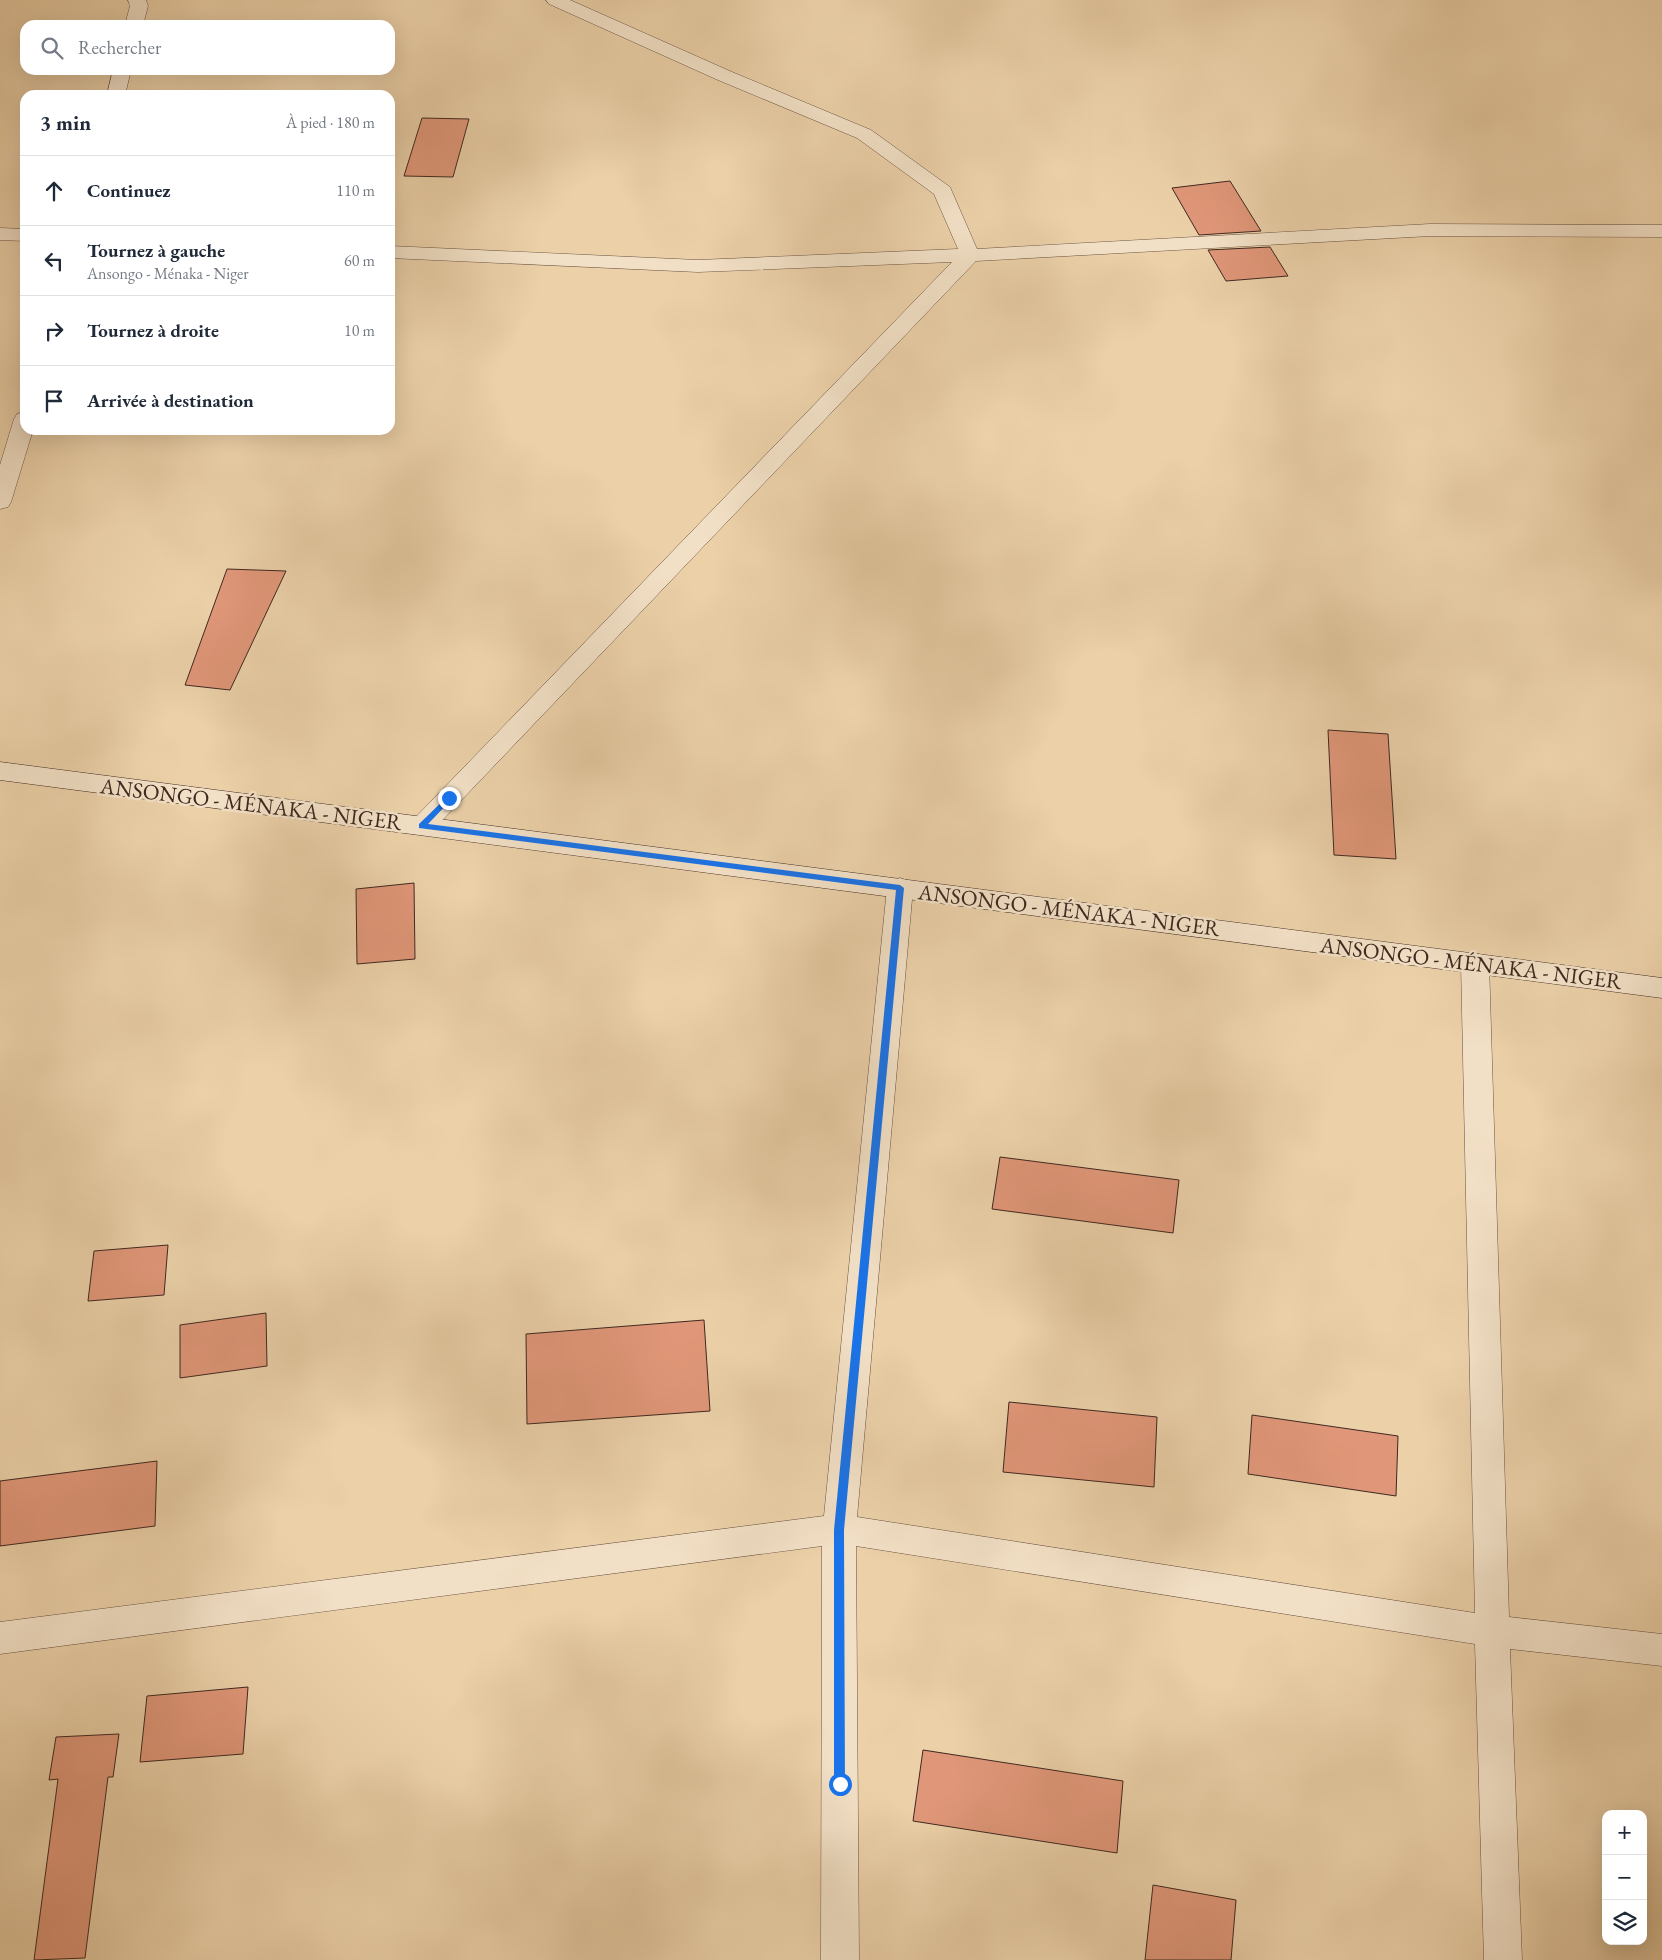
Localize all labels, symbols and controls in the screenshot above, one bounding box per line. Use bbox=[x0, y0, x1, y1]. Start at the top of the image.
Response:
search box bbox=[20, 20, 395, 75]
icon: search bbox=[38, 34, 66, 62]
text: Rechercher bbox=[78, 35, 161, 60]
text: 3 min bbox=[40, 109, 91, 136]
text: À pied · 180 m bbox=[286, 112, 375, 133]
icon: ahead bbox=[40, 177, 68, 205]
text: Continuez bbox=[87, 178, 171, 203]
text: 110 m bbox=[336, 180, 375, 201]
text: Tournez à gauche bbox=[87, 238, 225, 263]
icon: left bbox=[40, 247, 68, 275]
text: 60 m bbox=[344, 250, 375, 271]
text: Ansongo - Ménaka - Niger bbox=[87, 263, 249, 284]
icon: right bbox=[40, 317, 68, 345]
text: Tournez à droite bbox=[87, 318, 219, 343]
text: 10 m bbox=[344, 320, 375, 341]
icon: arrive bbox=[40, 387, 68, 415]
text: Arrivée à destination bbox=[87, 388, 254, 413]
street label: ANSONGO - MÉNAKA - NIGER bbox=[98, 771, 404, 837]
route end bbox=[438, 787, 461, 810]
street label: ANSONGO - MÉNAKA - NIGER bbox=[916, 877, 1222, 943]
street label: ANSONGO - MÉNAKA - NIGER bbox=[1318, 930, 1624, 996]
route start bbox=[829, 1773, 852, 1796]
map controls bbox=[1602, 1810, 1647, 1945]
button: + bbox=[1602, 1810, 1647, 1855]
button: − bbox=[1602, 1855, 1647, 1900]
button: layers bbox=[1602, 1900, 1647, 1945]

